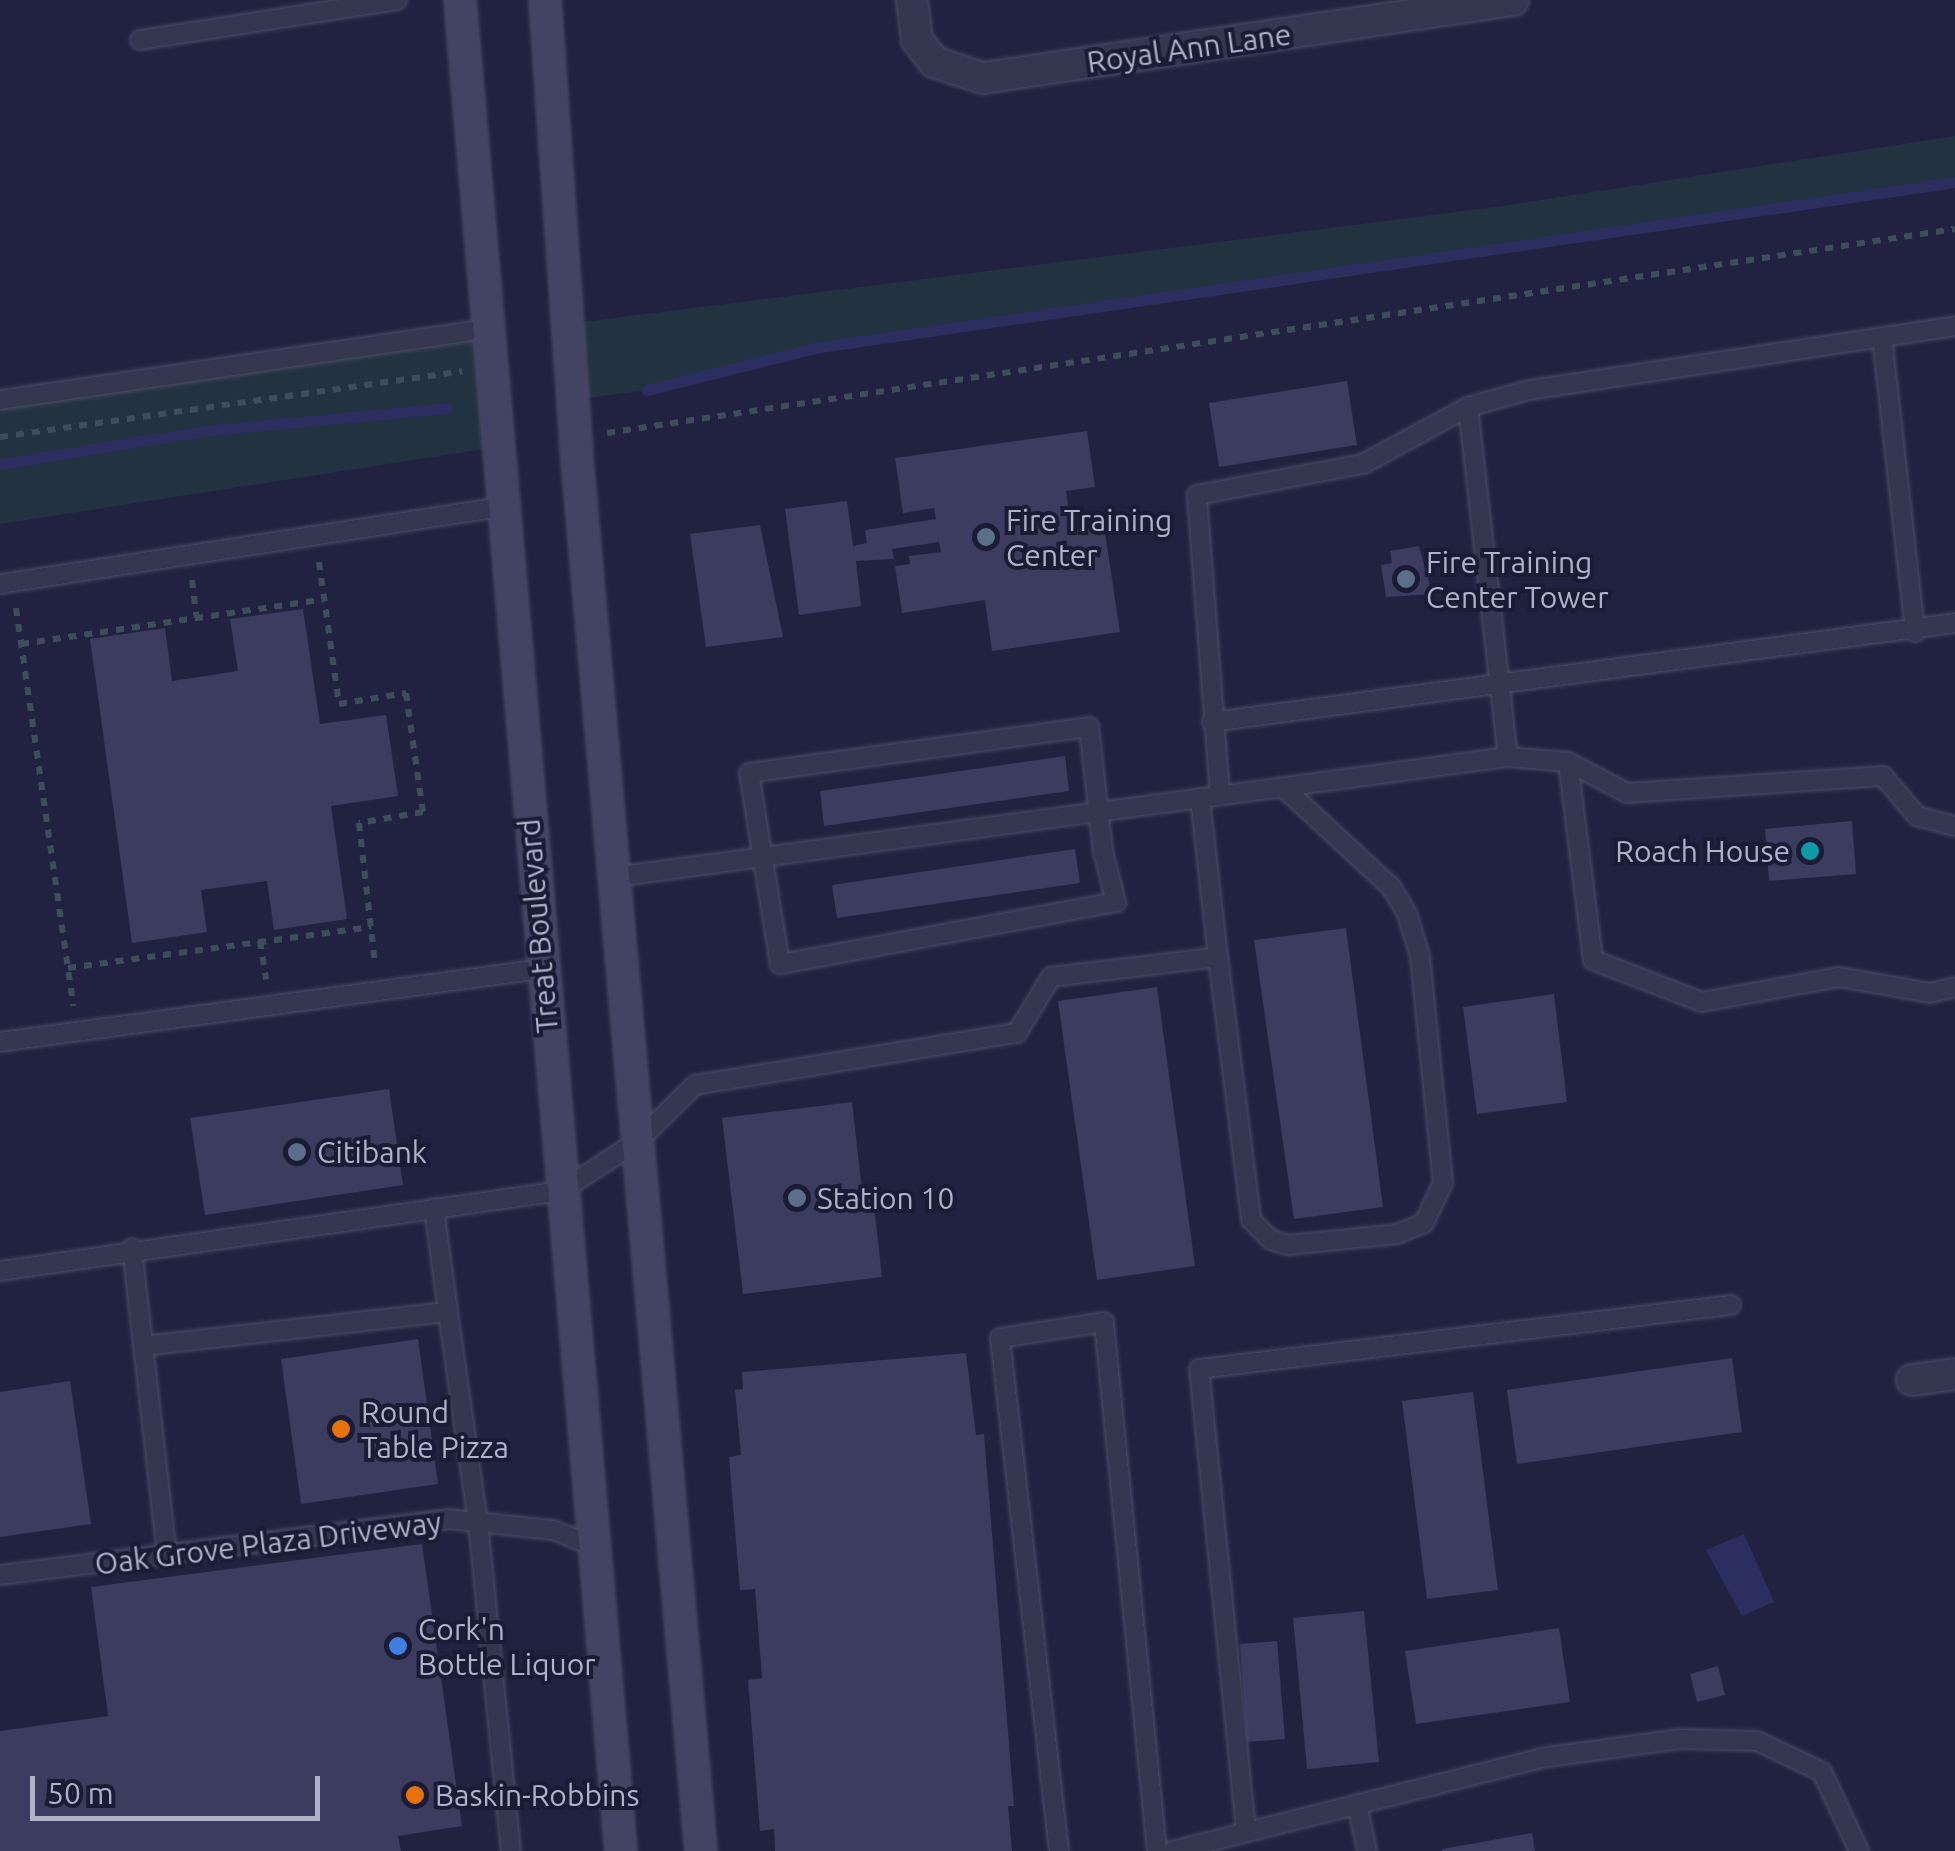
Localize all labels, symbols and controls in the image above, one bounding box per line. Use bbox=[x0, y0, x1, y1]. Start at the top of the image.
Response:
street label: Royal Ann Lane bbox=[1085, 16, 1293, 80]
place label: Fire Training Center bbox=[1006, 502, 1172, 572]
marker: Fire Training Center bbox=[975, 526, 997, 548]
place label: Fire Training Center Tower bbox=[1426, 544, 1609, 614]
marker: Fire Training Center Tower bbox=[1395, 568, 1417, 590]
street label: Treat Boulevard bbox=[511, 817, 565, 1035]
place label: Roach House bbox=[1615, 833, 1790, 869]
marker: Roach House bbox=[1799, 840, 1821, 862]
place label: Citibank bbox=[317, 1134, 427, 1170]
marker: Citibank bbox=[286, 1141, 308, 1163]
place label: Station 10 bbox=[817, 1180, 954, 1216]
marker: Station 10 bbox=[786, 1187, 808, 1209]
place label: Round Table Pizza bbox=[361, 1394, 509, 1464]
marker: Round Table Pizza bbox=[330, 1418, 352, 1440]
street label: Oak Grove Plaza Driveway bbox=[93, 1504, 443, 1582]
place label: Cork'n Bottle Liquor bbox=[418, 1611, 596, 1682]
marker: Cork'n Bottle Liquor bbox=[387, 1635, 409, 1657]
scale bar bbox=[35, 1756, 325, 1818]
text: 50 m bbox=[47, 1776, 114, 1810]
place label: Baskin-Robbins bbox=[435, 1777, 639, 1813]
marker: Baskin-Robbins bbox=[404, 1784, 426, 1806]

